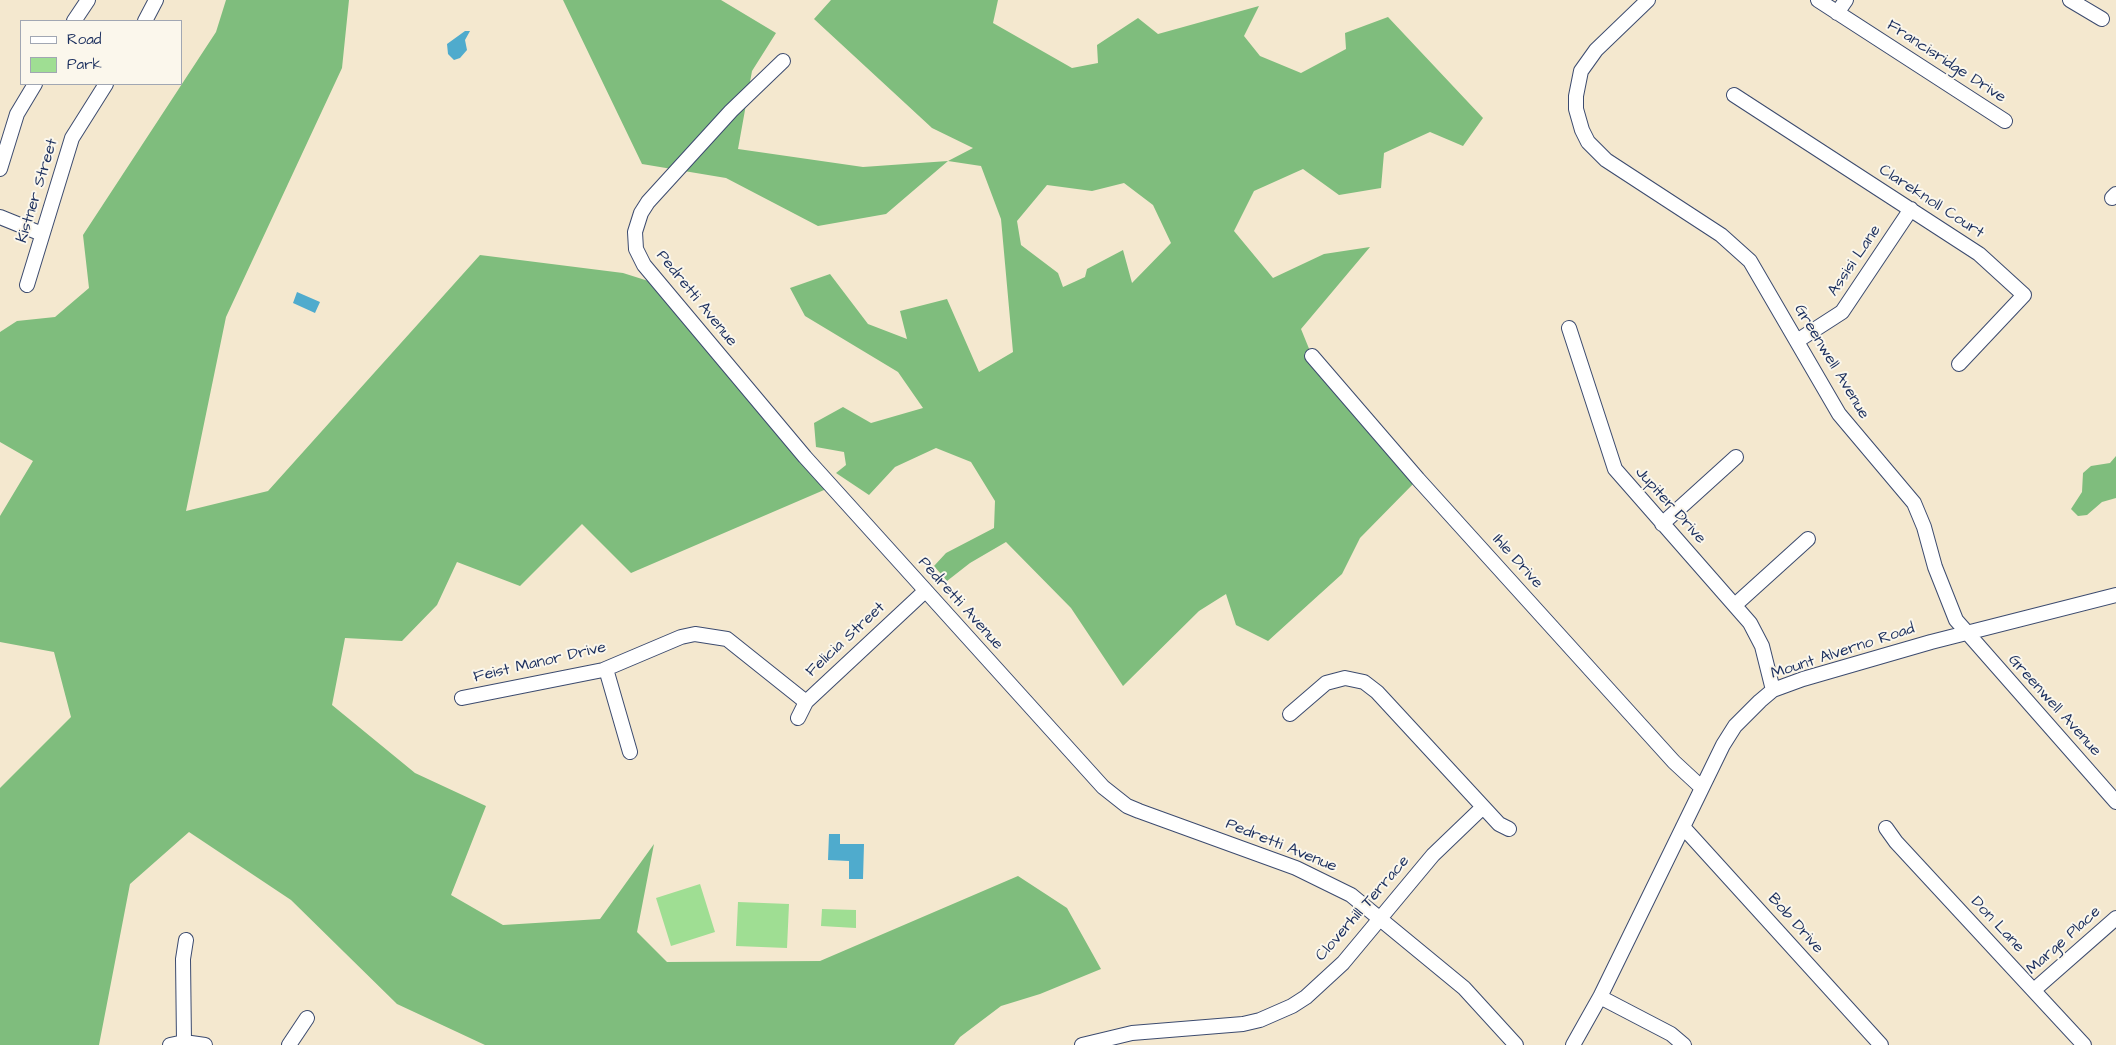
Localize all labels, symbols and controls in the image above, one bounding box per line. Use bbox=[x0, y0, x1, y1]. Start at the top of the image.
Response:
street label: Francisridge Drive bbox=[1883, 16, 2009, 108]
legend bbox=[20, 20, 182, 85]
text: Road bbox=[67, 29, 101, 50]
text: Park bbox=[67, 54, 102, 75]
street label: Kistner Street bbox=[13, 137, 63, 245]
street label: Clareknoll Court bbox=[1875, 161, 1987, 243]
street label: Assisi Lane bbox=[1824, 222, 1886, 300]
street label: Pedretti Avenue bbox=[651, 247, 741, 351]
street label: Greenwell Avenue bbox=[1789, 301, 1873, 423]
street label: Jupiter Drive bbox=[1630, 464, 1710, 548]
street label: Ihle Drive bbox=[1488, 531, 1546, 593]
street label: Pedretti Avenue bbox=[913, 554, 1007, 654]
street label: Felicia Street bbox=[802, 598, 890, 682]
street label: Mount Alverno Road bbox=[1769, 620, 1917, 684]
street label: Feist Manor Drive bbox=[472, 638, 608, 688]
street label: Greenwell Avenue bbox=[2003, 651, 2105, 761]
street label: Pedretti Avenue bbox=[1223, 815, 1339, 877]
street label: Cloverhill Terrace bbox=[1312, 852, 1414, 966]
street label: Bob Drive bbox=[1763, 890, 1827, 958]
street label: Don Lane bbox=[1966, 893, 2028, 957]
street label: Marge Place bbox=[2023, 903, 2105, 979]

